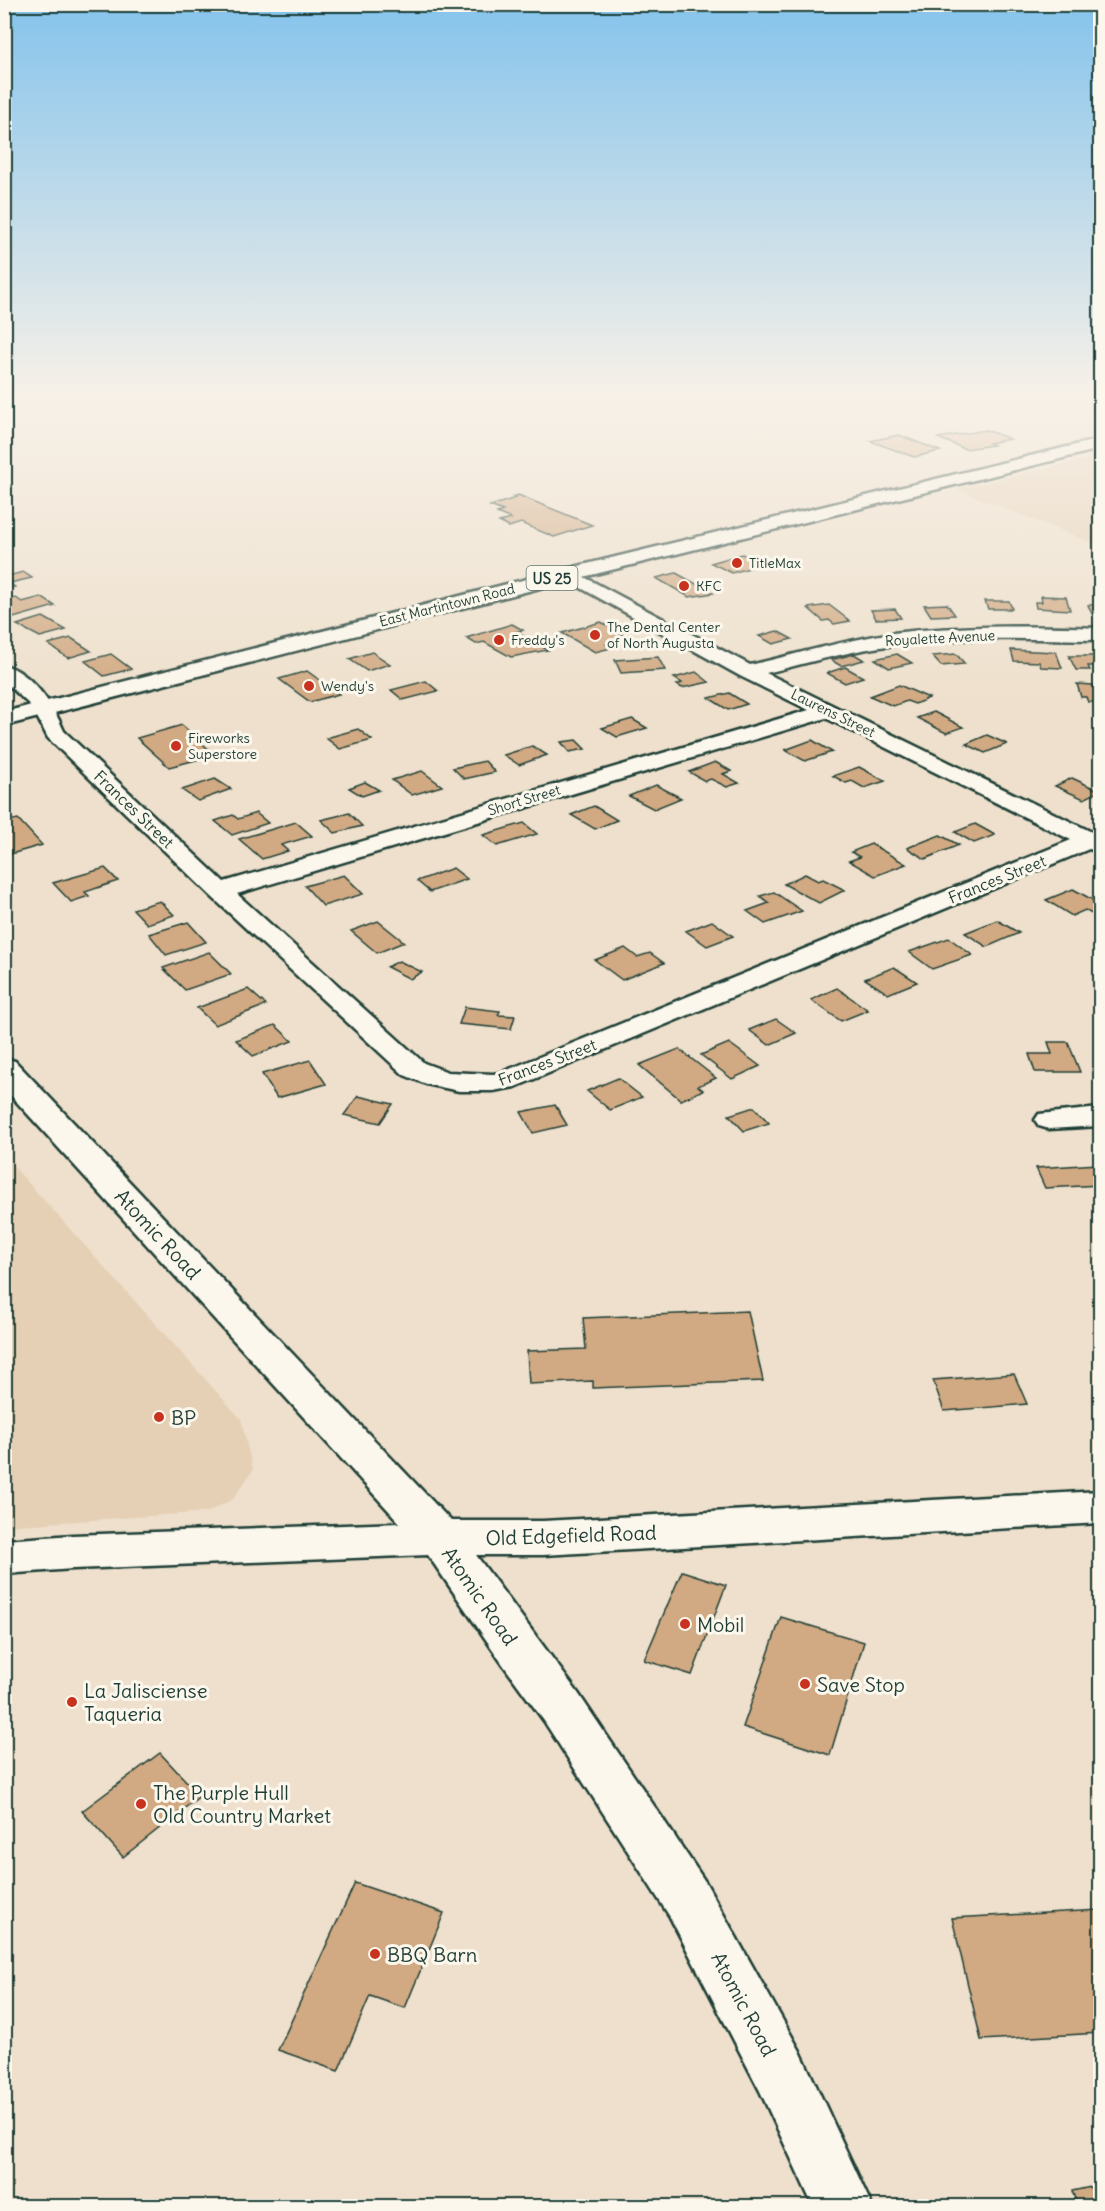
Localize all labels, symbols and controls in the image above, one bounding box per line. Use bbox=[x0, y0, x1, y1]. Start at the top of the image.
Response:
place label: TitleMax bbox=[749, 554, 801, 572]
marker: TitleMax bbox=[730, 556, 744, 570]
road number: US 25 bbox=[526, 566, 578, 590]
place label: KFC bbox=[696, 577, 722, 595]
street label: East Martintown Road bbox=[377, 579, 517, 631]
marker: KFC bbox=[677, 579, 691, 593]
place label: The Dental Center of North Augusta bbox=[607, 618, 720, 652]
street label: Royalette Avenue bbox=[884, 626, 996, 650]
marker: The Dental Center of North Augusta bbox=[588, 628, 602, 642]
place label: Freddy's bbox=[511, 631, 565, 649]
marker: Freddy's bbox=[492, 633, 506, 647]
place label: Wendy's bbox=[321, 677, 374, 695]
marker: Wendy's bbox=[302, 679, 316, 693]
street label: Laurens Street bbox=[788, 685, 878, 741]
place label: Fireworks Superstore bbox=[188, 729, 257, 763]
marker: Fireworks Superstore bbox=[169, 739, 183, 753]
street label: Frances Street bbox=[90, 766, 179, 853]
street label: Short Street bbox=[486, 780, 563, 820]
street label: Frances Street bbox=[945, 850, 1049, 908]
street label: Frances Street bbox=[495, 1034, 599, 1090]
street label: Atomic Road bbox=[110, 1184, 206, 1285]
place label: BP bbox=[171, 1405, 196, 1430]
marker: BP bbox=[152, 1410, 166, 1424]
street label: Old Edgefield Road bbox=[485, 1520, 657, 1550]
street label: Atomic Road bbox=[437, 1542, 523, 1650]
place label: Mobil bbox=[697, 1612, 744, 1637]
marker: Mobil bbox=[678, 1617, 692, 1631]
place label: Save Stop bbox=[817, 1672, 905, 1697]
marker: Save Stop bbox=[798, 1677, 812, 1691]
place label: La Jalisciense Taqueria bbox=[84, 1678, 207, 1726]
marker: La Jalisciense Taqueria bbox=[65, 1695, 79, 1709]
place label: The Purple Hull Old Country Market bbox=[153, 1780, 331, 1828]
marker: The Purple Hull Old Country Market bbox=[134, 1797, 148, 1811]
place label: BBQ Barn bbox=[387, 1942, 477, 1967]
marker: BBQ Barn bbox=[368, 1947, 382, 1961]
street label: Atomic Road bbox=[706, 1948, 782, 2061]

